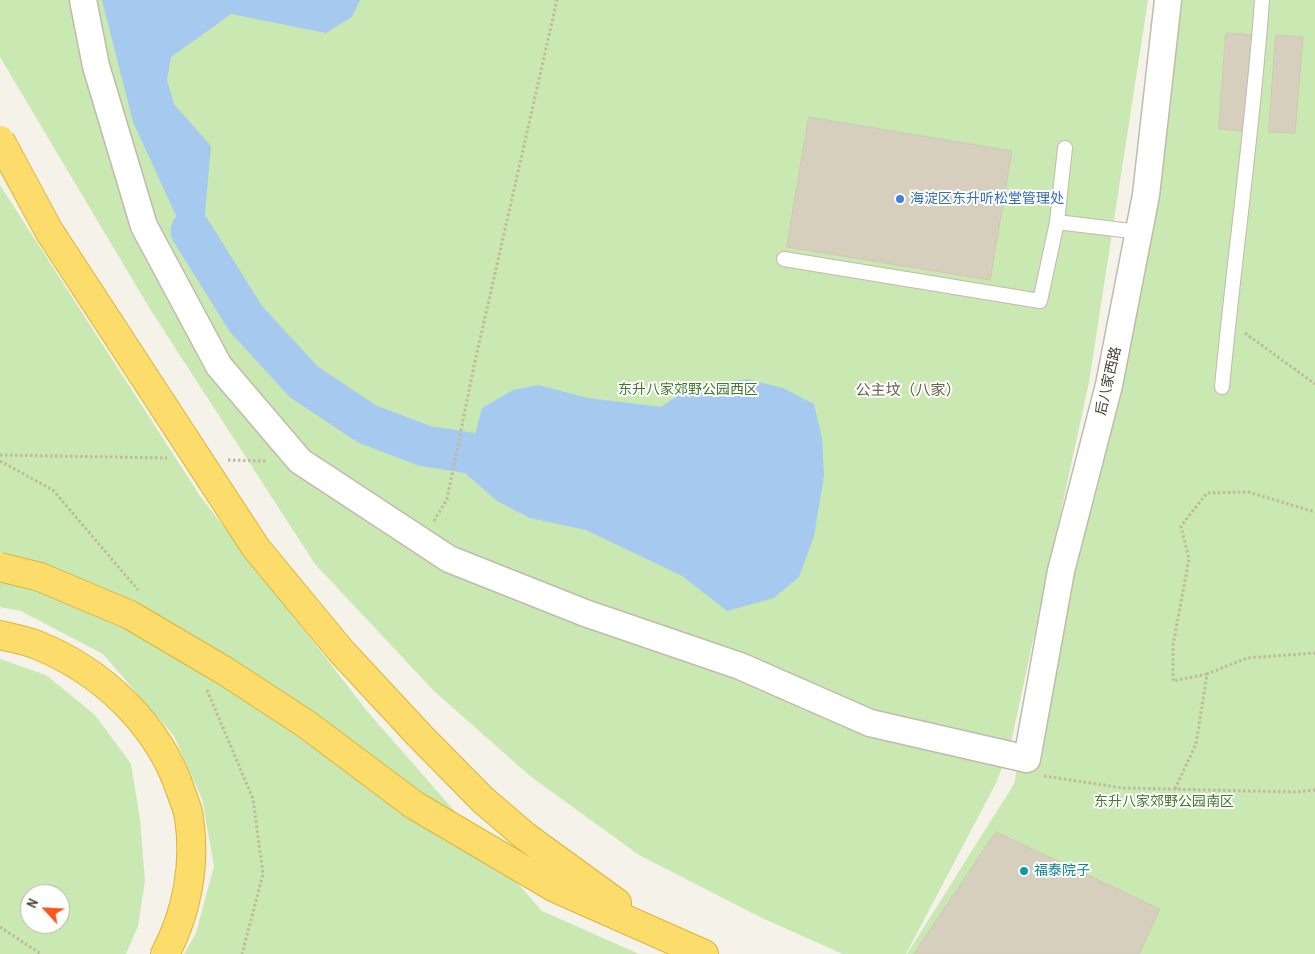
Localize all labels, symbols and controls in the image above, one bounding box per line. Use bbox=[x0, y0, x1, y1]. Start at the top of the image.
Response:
place label: 海淀区东升听松堂管理处 bbox=[910, 191, 1064, 207]
marker: 海淀区东升听松堂管理处 bbox=[894, 193, 906, 205]
street label: 后八家西路 bbox=[1093, 345, 1125, 417]
park label: 东升八家郊野公园西区 bbox=[618, 382, 758, 398]
district label: 公主坟（八家） bbox=[856, 382, 960, 400]
park label: 东升八家郊野公园南区 bbox=[1094, 794, 1234, 810]
place label: 福泰院子 bbox=[1034, 863, 1090, 879]
marker: 福泰院子 bbox=[1018, 865, 1030, 877]
north arrow bbox=[20, 884, 70, 934]
text: N bbox=[22, 896, 42, 911]

